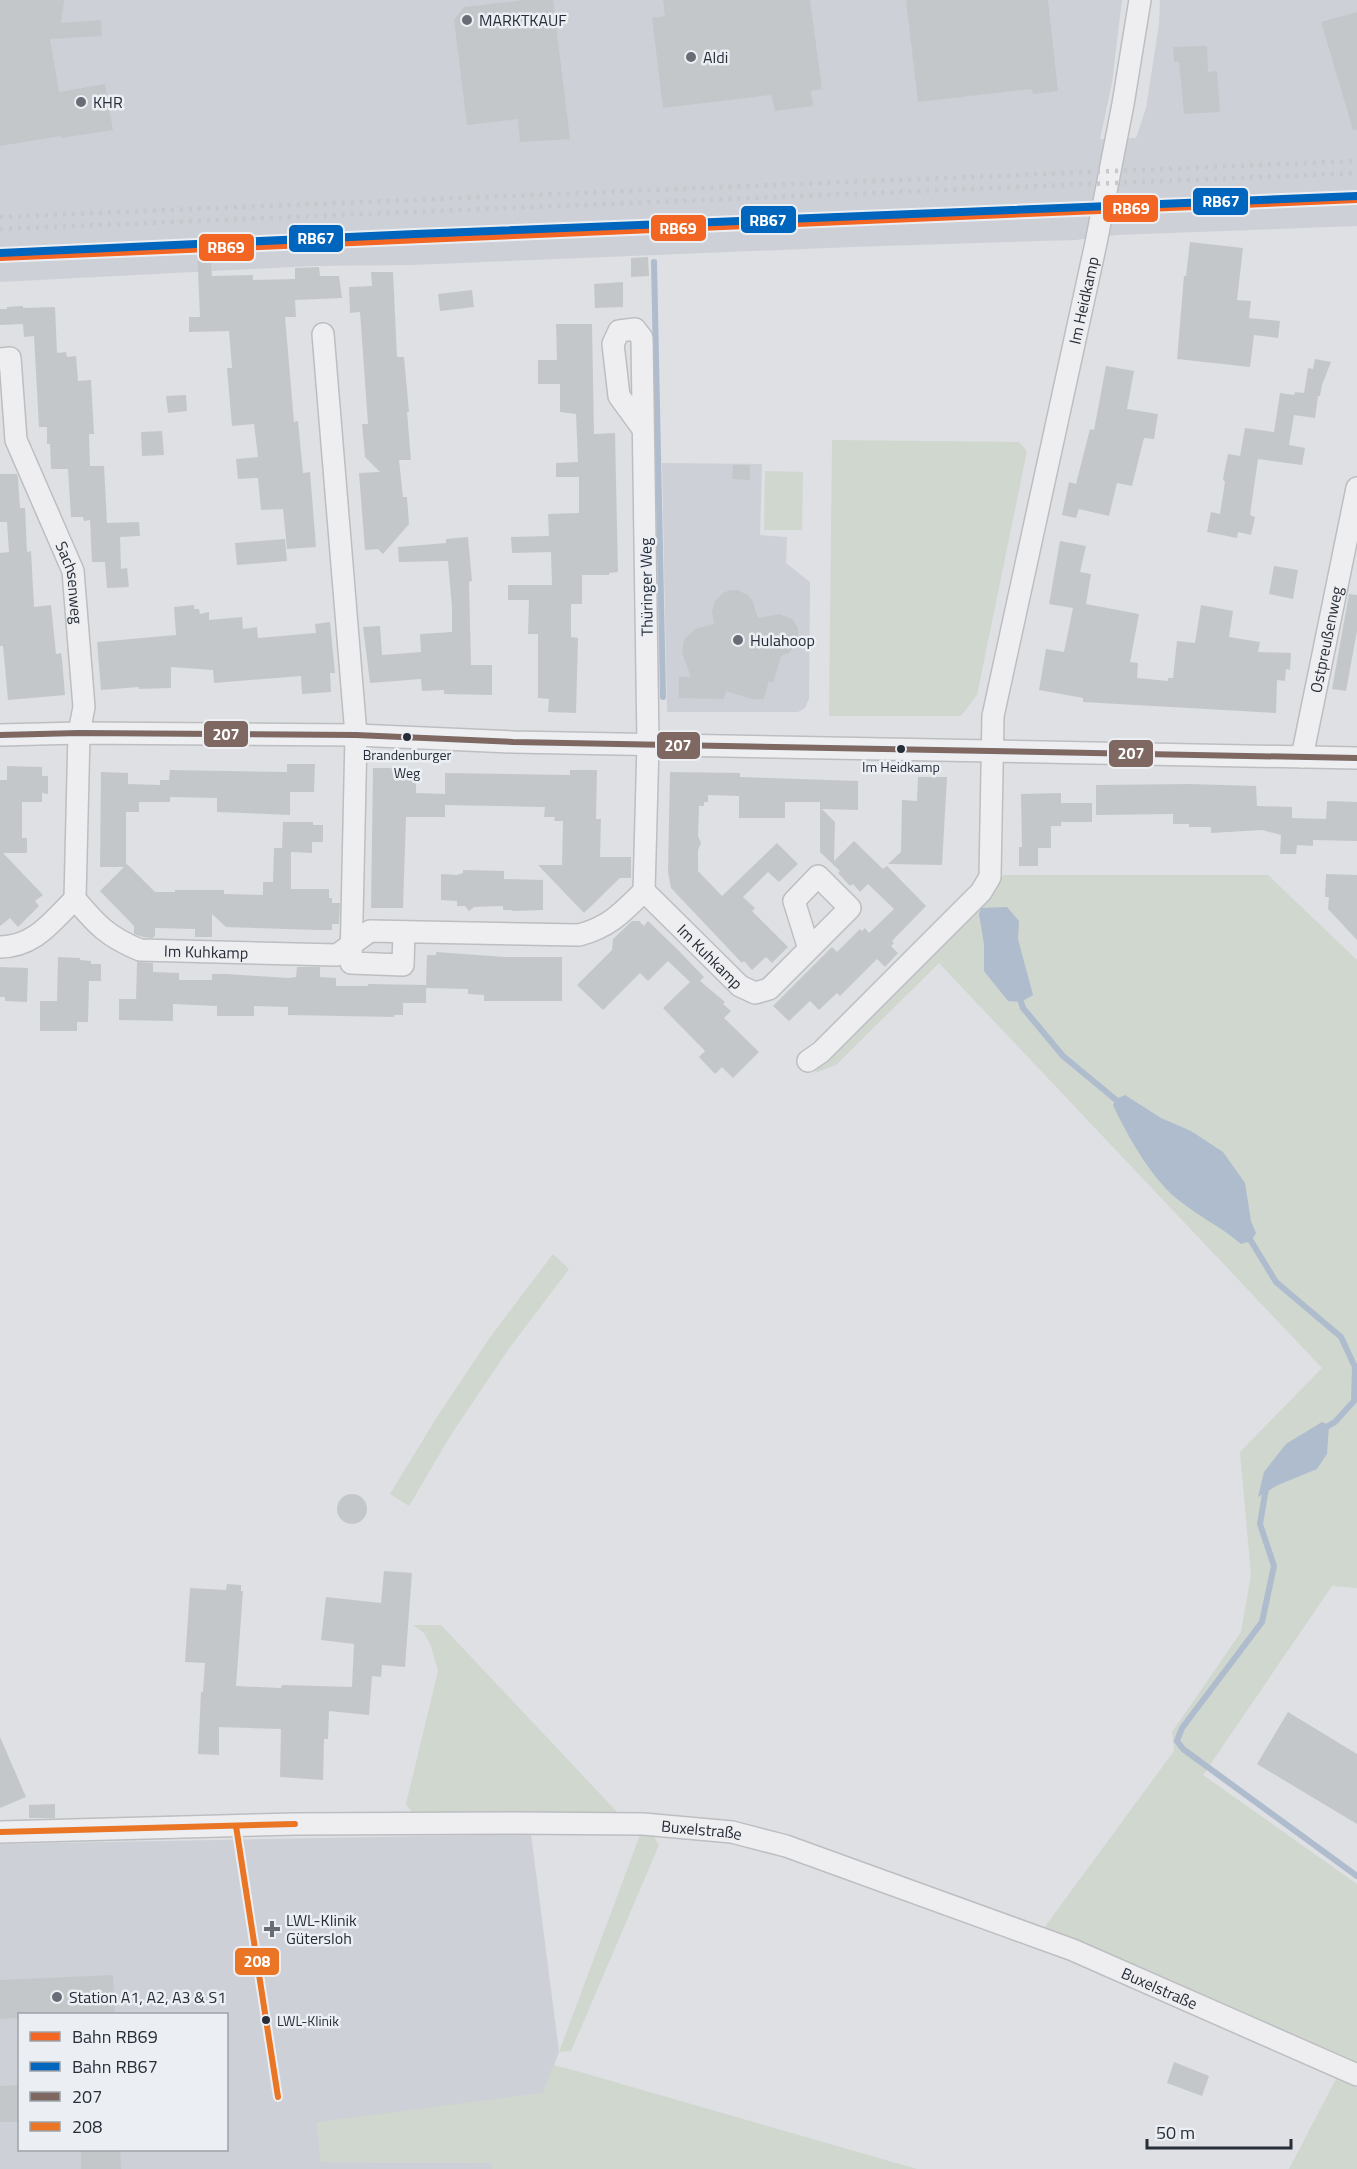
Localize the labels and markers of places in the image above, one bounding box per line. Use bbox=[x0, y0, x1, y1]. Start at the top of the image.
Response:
place label: MARKTKAUF bbox=[479, 8, 567, 32]
marker: MARKTKAUF bbox=[460, 13, 474, 27]
place label: Aldi bbox=[703, 45, 728, 69]
marker: Aldi bbox=[684, 50, 698, 64]
place label: KHR bbox=[93, 90, 123, 114]
marker: KHR bbox=[74, 95, 88, 109]
place label: Hulahoop bbox=[750, 628, 815, 652]
marker: Hulahoop bbox=[731, 633, 745, 647]
marker: Brandenburger Weg bbox=[401, 731, 413, 743]
marker: Im Heidkamp bbox=[895, 743, 907, 755]
place label: Brandenburger Weg bbox=[363, 744, 451, 783]
place label: Im Heidkamp bbox=[862, 756, 940, 777]
place label: LWL-Klinik Gütersloh bbox=[286, 1908, 357, 1950]
marker: LWL-Klinik Gütersloh bbox=[263, 1920, 281, 1938]
place label: Station A1, A2, A3 & S1 bbox=[69, 1985, 226, 2009]
marker: Station A1, A2, A3 & S1 bbox=[50, 1990, 64, 2004]
place label: LWL-Klinik bbox=[277, 2010, 339, 2031]
marker: LWL-Klinik bbox=[260, 2014, 272, 2026]

